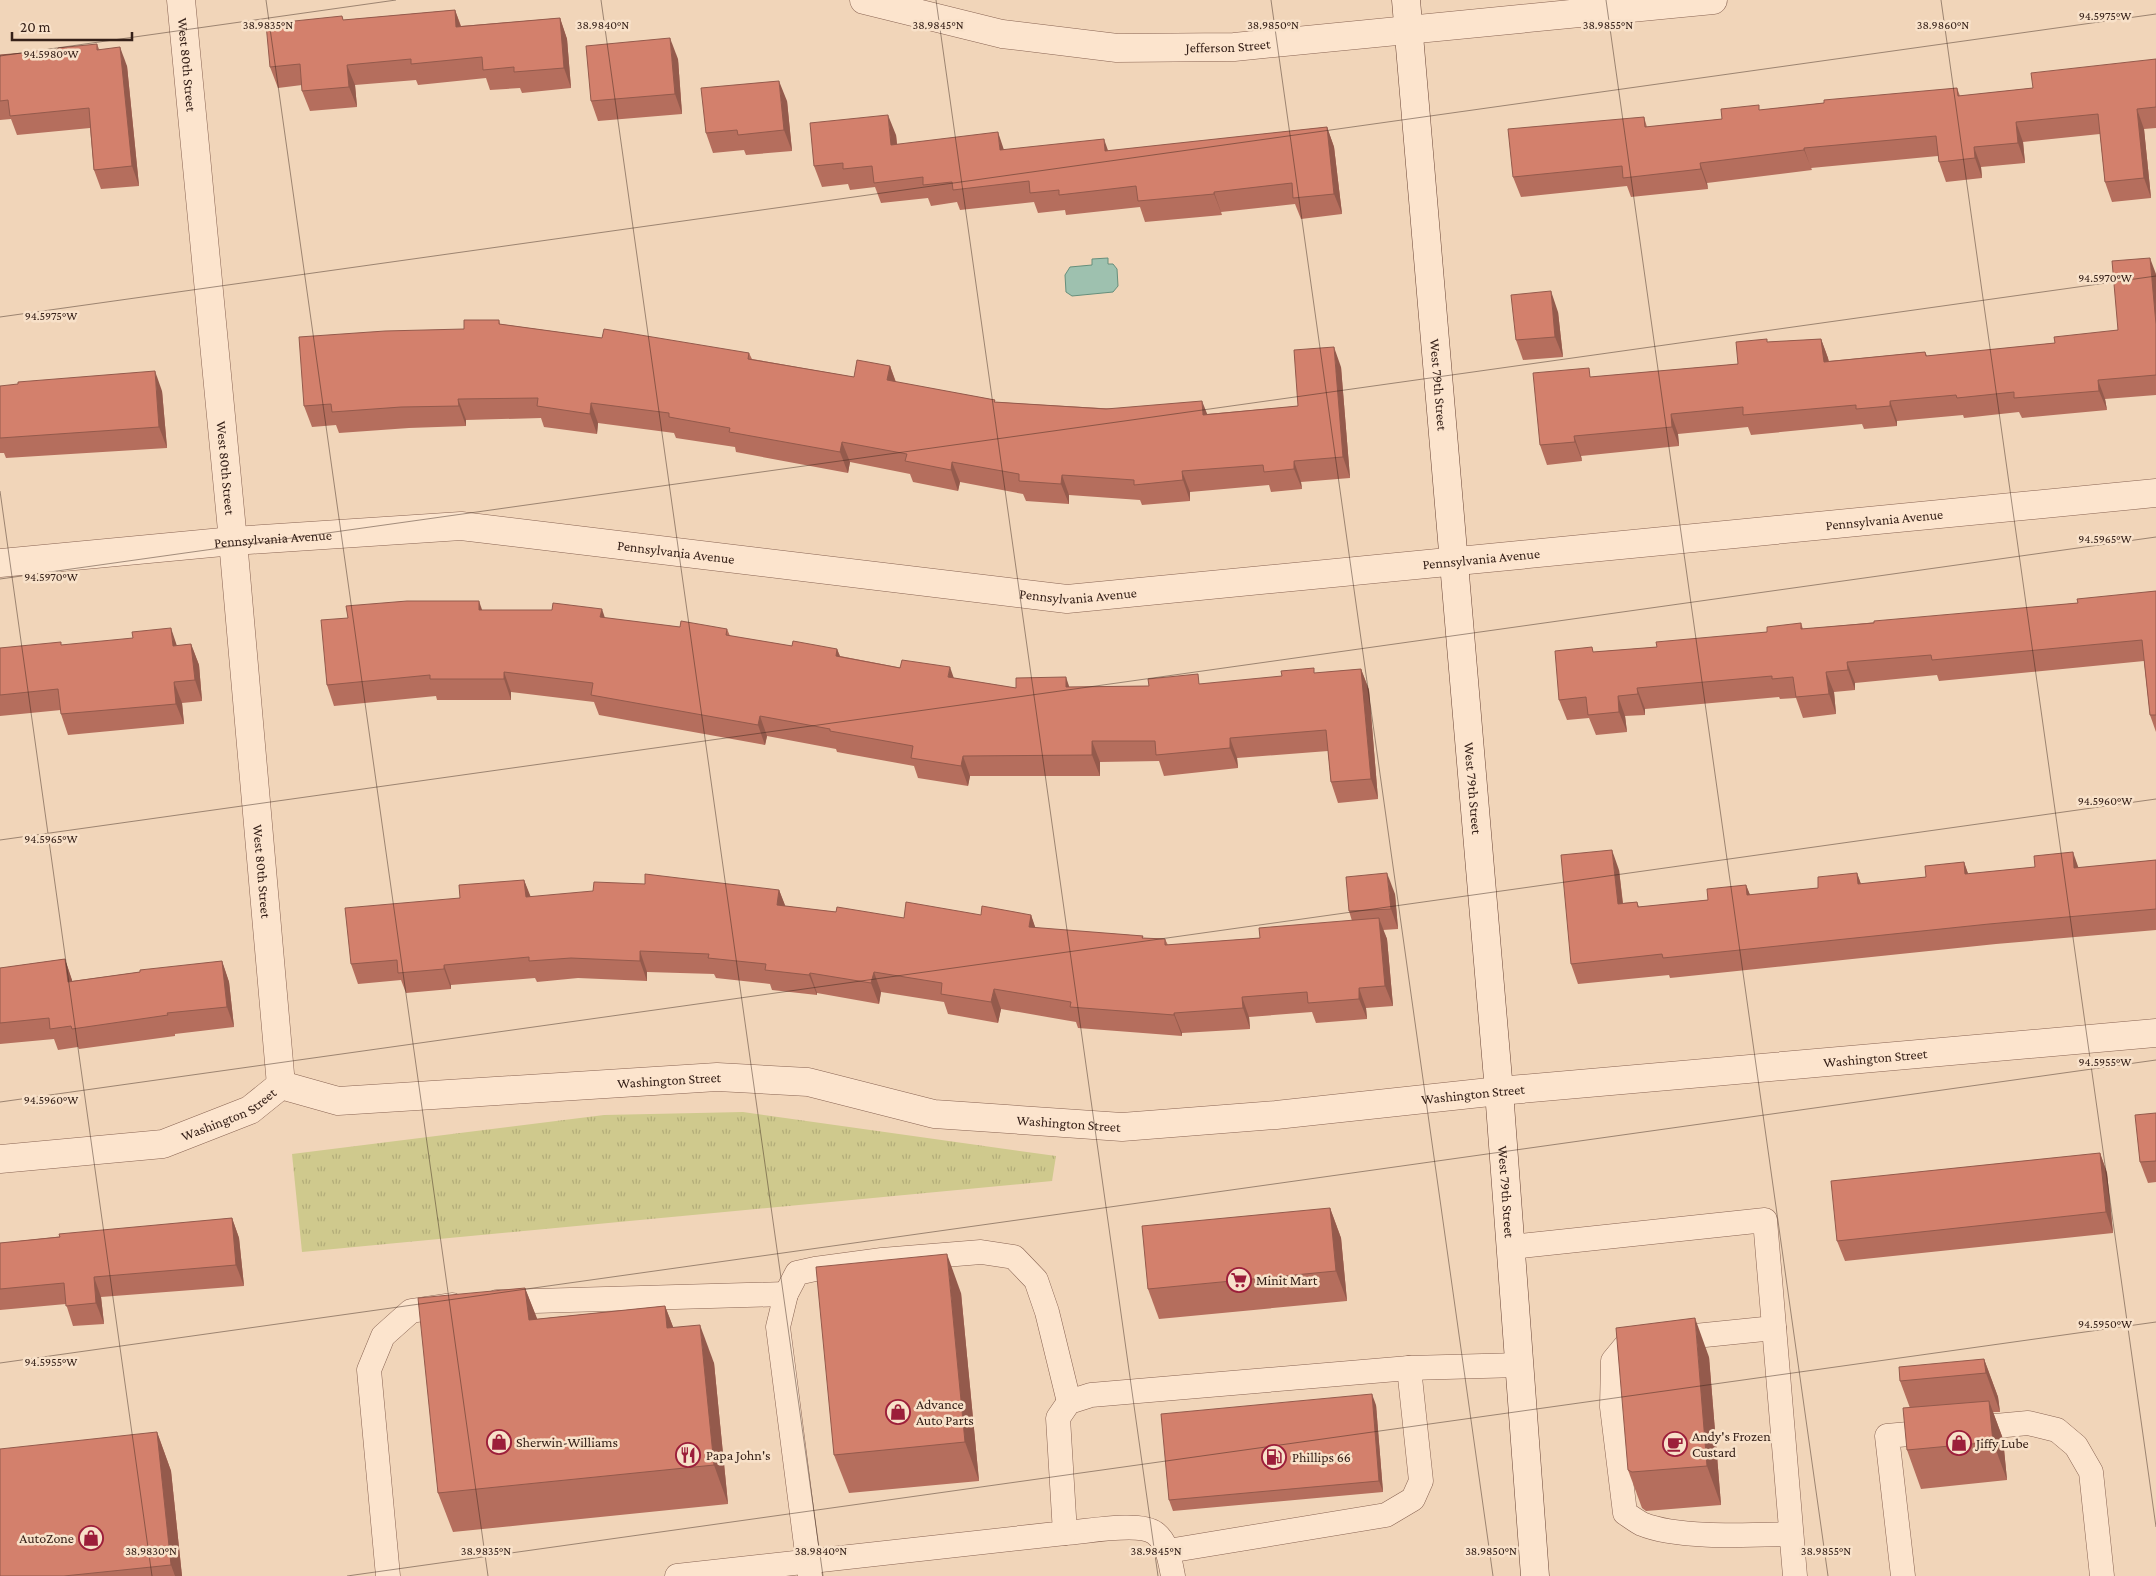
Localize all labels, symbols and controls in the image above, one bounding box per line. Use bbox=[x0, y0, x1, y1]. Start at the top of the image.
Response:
text: 94.5975°W bbox=[2079, 9, 2131, 23]
scale bar bbox=[12, 10, 132, 42]
street label: West 80th Street bbox=[175, 17, 200, 113]
text: 38.9835°N bbox=[243, 18, 293, 32]
text: 38.9840°N bbox=[577, 18, 629, 32]
text: 38.9845°N bbox=[912, 18, 964, 32]
text: 38.9850°N bbox=[1247, 18, 1299, 32]
text: 38.9855°N bbox=[1583, 18, 1633, 32]
text: 38.9860°N bbox=[1917, 18, 1969, 32]
text: 20 m bbox=[20, 19, 51, 35]
street label: Jefferson Street bbox=[1183, 35, 1272, 55]
text: 94.5980°W bbox=[23, 47, 79, 61]
text: 94.5970°W bbox=[2078, 271, 2132, 285]
text: 94.5975°W bbox=[25, 309, 77, 323]
street label: West 79th Street bbox=[1427, 338, 1451, 432]
street label: West 80th Street bbox=[213, 420, 238, 516]
street label: Pennsylvania Avenue bbox=[1825, 506, 1944, 533]
street label: Pennsylvania Avenue bbox=[213, 527, 332, 551]
text: 94.5965°W bbox=[2078, 532, 2132, 546]
street label: Pennsylvania Avenue bbox=[616, 537, 735, 567]
street label: Pennsylvania Avenue bbox=[1422, 545, 1541, 572]
text: 94.5970°W bbox=[24, 570, 78, 584]
street label: Pennsylvania Avenue bbox=[1018, 584, 1138, 607]
street label: West 79th Street bbox=[1461, 741, 1485, 835]
text: 94.5960°W bbox=[2078, 794, 2132, 808]
street label: West 80th Street bbox=[250, 824, 274, 919]
text: 94.5965°W bbox=[24, 832, 78, 846]
street label: Washington Street bbox=[1823, 1045, 1928, 1070]
text: 94.5955°W bbox=[2079, 1055, 2131, 1069]
street label: Washington Street bbox=[617, 1069, 722, 1091]
street label: Washington Street bbox=[1420, 1081, 1526, 1107]
street label: Washington Street bbox=[179, 1084, 279, 1144]
text: 94.5960°W bbox=[24, 1093, 78, 1107]
street label: Washington Street bbox=[1016, 1112, 1122, 1135]
street label: West 79th Street bbox=[1495, 1145, 1518, 1239]
supermarket icon: Minit Mart bbox=[1226, 1267, 1252, 1293]
place label: Minit Mart bbox=[1256, 1272, 1318, 1288]
text: 94.5950°W bbox=[2078, 1317, 2132, 1331]
text: 94.5955°W bbox=[25, 1355, 77, 1369]
place label: Advance Auto Parts bbox=[916, 1396, 974, 1428]
shop icon: Advance Auto Parts bbox=[885, 1399, 911, 1425]
place label: Andy's Frozen Custard bbox=[1692, 1428, 1771, 1460]
shop icon: Sherwin-Williams bbox=[486, 1429, 512, 1455]
shop icon: Jiffy Lube bbox=[1946, 1430, 1972, 1456]
cafe icon: Andy's Frozen Custard bbox=[1662, 1431, 1688, 1457]
place label: Sherwin-Williams bbox=[516, 1434, 618, 1450]
place label: Jiffy Lube bbox=[1974, 1435, 2029, 1451]
restaurant icon: Papa John's bbox=[675, 1442, 701, 1468]
fuel station icon: Phillips 66 bbox=[1261, 1444, 1287, 1470]
place label: Papa John's bbox=[706, 1447, 771, 1463]
place label: Phillips 66 bbox=[1292, 1449, 1351, 1465]
shop icon: AutoZone bbox=[78, 1525, 104, 1551]
place label: AutoZone bbox=[19, 1530, 74, 1546]
text: 38.9830°N bbox=[125, 1544, 177, 1558]
text: 38.9835°N bbox=[461, 1544, 511, 1558]
text: 38.9840°N bbox=[795, 1544, 847, 1558]
text: 38.9845°N bbox=[1130, 1544, 1182, 1558]
text: 38.9850°N bbox=[1465, 1544, 1517, 1558]
text: 38.9855°N bbox=[1801, 1544, 1851, 1558]

